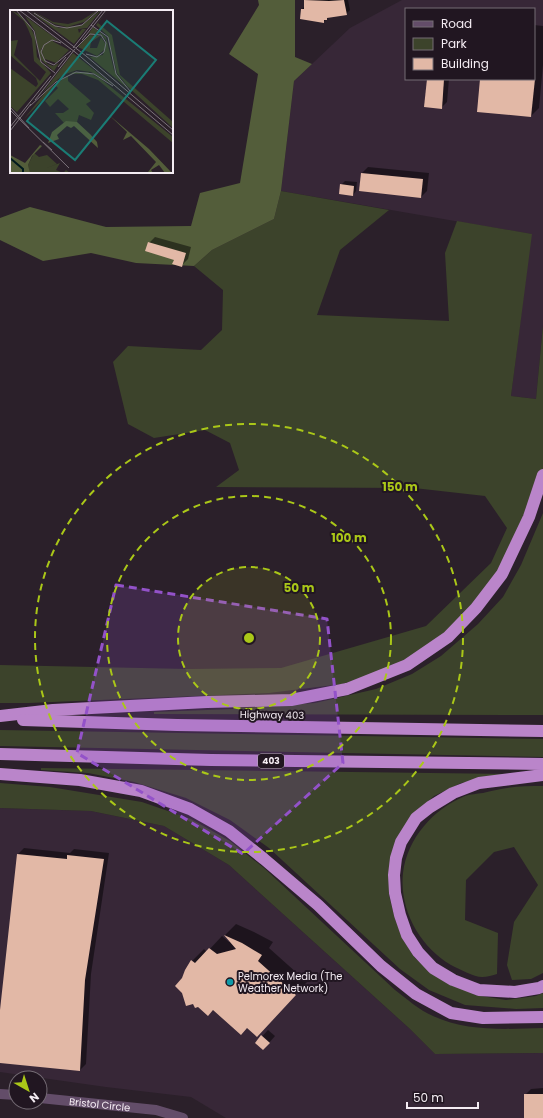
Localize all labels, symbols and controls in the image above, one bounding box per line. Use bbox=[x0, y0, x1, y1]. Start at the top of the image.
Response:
legend bbox=[405, 8, 535, 80]
inset map bbox=[10, 10, 173, 173]
text: Road bbox=[441, 15, 472, 32]
text: Park bbox=[441, 35, 468, 52]
text: Building bbox=[441, 55, 489, 72]
text: 150 m bbox=[382, 478, 418, 495]
text: 100 m bbox=[331, 529, 367, 546]
text: 50 m bbox=[284, 579, 315, 596]
centre of rings bbox=[242, 631, 256, 645]
street label: Highway 403 bbox=[240, 707, 304, 723]
road number: 403 bbox=[258, 754, 284, 768]
place label: Pelmorex Media (The Weather Network) bbox=[238, 969, 343, 996]
marker: Pelmorex Media (The Weather Network) bbox=[225, 977, 235, 987]
north arrow bbox=[8, 1070, 48, 1110]
scale bar bbox=[407, 1084, 478, 1110]
text: N bbox=[26, 1089, 43, 1107]
text: 50 m bbox=[413, 1089, 444, 1106]
street label: Bristol Circle bbox=[68, 1094, 131, 1115]

